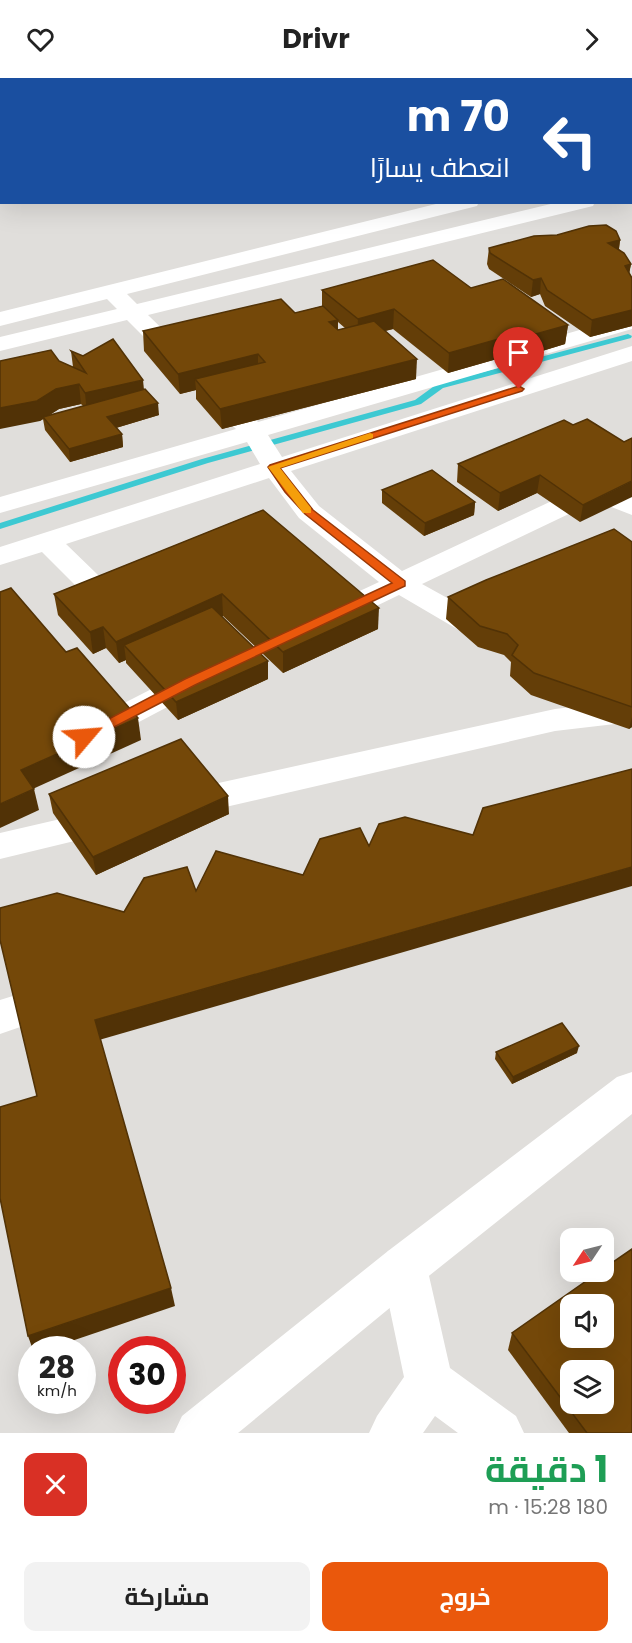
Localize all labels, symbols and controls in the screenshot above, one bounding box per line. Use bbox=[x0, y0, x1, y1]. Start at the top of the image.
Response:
text: Drivr bbox=[282, 20, 350, 57]
icon: heart bbox=[24, 23, 57, 56]
icon: forward bbox=[575, 23, 608, 56]
text: 70 m bbox=[407, 87, 510, 146]
icon: left bbox=[531, 102, 609, 180]
text: انعطف يسارًا bbox=[370, 149, 510, 186]
pin bbox=[493, 327, 544, 389]
icon: arrive bbox=[502, 336, 535, 369]
position arrow bbox=[52, 705, 116, 769]
north arrow bbox=[560, 1228, 614, 1282]
map controls bbox=[560, 1228, 614, 1414]
button: sound bbox=[560, 1294, 614, 1348]
speed limit sign: 30 bbox=[108, 1336, 186, 1414]
text: 28 bbox=[39, 1346, 75, 1389]
button: layers bbox=[560, 1360, 614, 1414]
text: km/h bbox=[37, 1380, 77, 1401]
text: 1 دقيقة bbox=[485, 1444, 608, 1495]
button: close bbox=[24, 1453, 87, 1516]
text: 180 m · 15:28 bbox=[488, 1493, 608, 1521]
button: مشاركة bbox=[24, 1562, 310, 1631]
button: خروج bbox=[322, 1562, 608, 1631]

